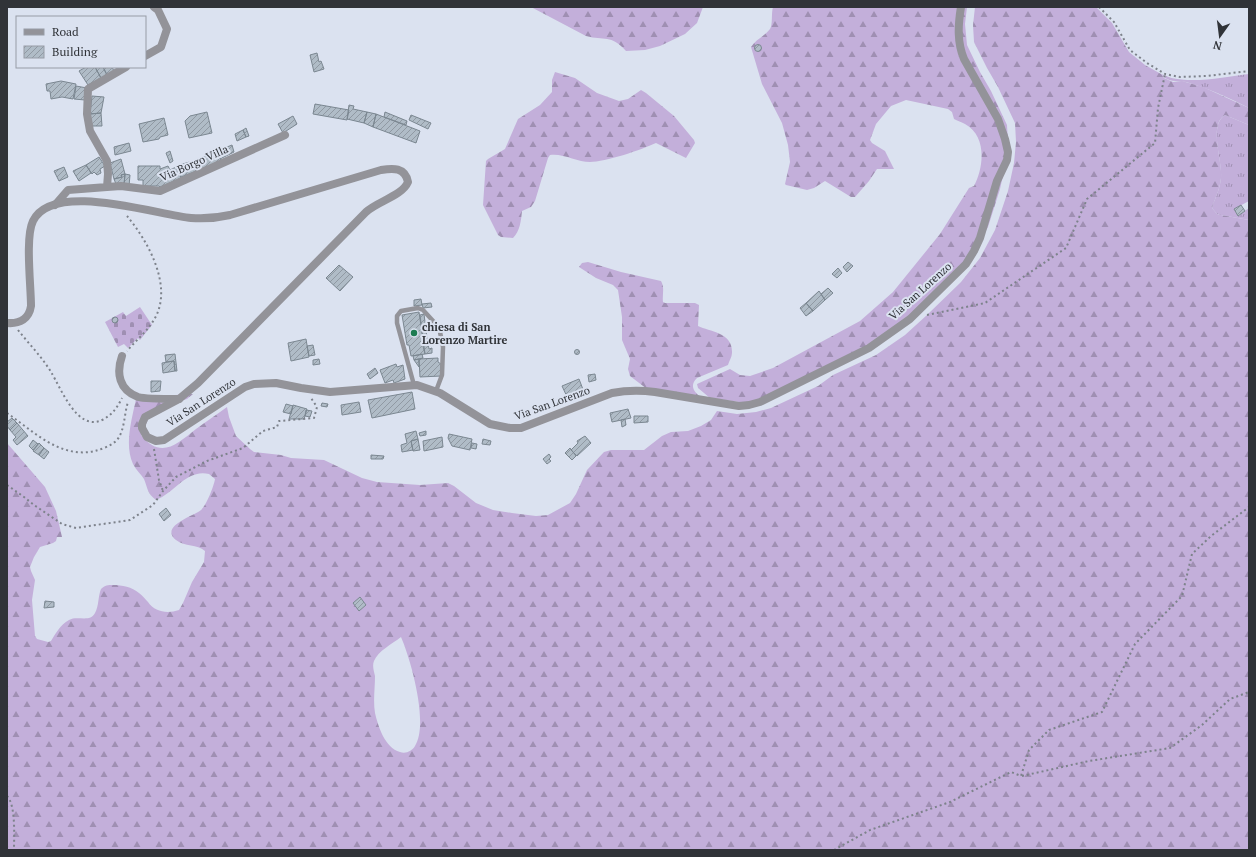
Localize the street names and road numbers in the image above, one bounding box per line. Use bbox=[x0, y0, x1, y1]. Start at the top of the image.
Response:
street label: Via Borgo Villa bbox=[158, 142, 231, 184]
street label: Via San Lorenzo bbox=[886, 259, 954, 323]
street label: Via San Lorenzo bbox=[164, 374, 238, 430]
street label: Via San Lorenzo bbox=[512, 383, 592, 423]

